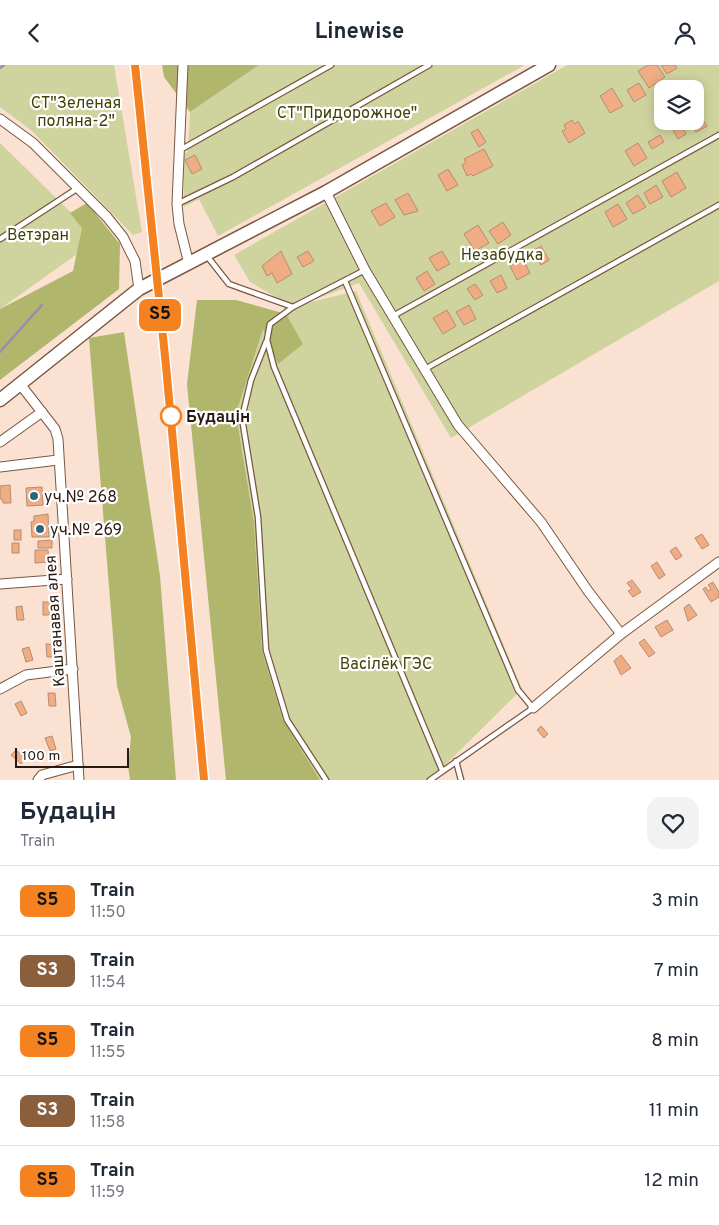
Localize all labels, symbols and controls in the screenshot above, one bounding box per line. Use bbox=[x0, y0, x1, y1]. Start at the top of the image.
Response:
icon: back bbox=[20, 19, 48, 47]
text: Linewise bbox=[315, 19, 404, 46]
icon: person bbox=[671, 19, 699, 47]
map controls bbox=[654, 80, 704, 130]
button: layers bbox=[654, 80, 704, 130]
park label: СТ"Зеленая поляна-2" bbox=[31, 94, 121, 132]
park label: СТ"Придорожное" bbox=[277, 104, 417, 124]
park label: Ветэран bbox=[7, 226, 69, 246]
park label: Незабудка bbox=[461, 246, 543, 266]
line badge: S5 bbox=[138, 299, 182, 331]
text: S5 bbox=[149, 303, 171, 326]
marker: Будацін bbox=[160, 405, 182, 427]
place label: Будацін bbox=[186, 408, 250, 428]
place label: уч.№ 268 bbox=[44, 488, 117, 508]
marker: уч.№ 268 bbox=[28, 490, 40, 502]
place label: уч.№ 269 bbox=[50, 521, 122, 541]
marker: уч.№ 269 bbox=[34, 523, 46, 535]
street label: Каштанавая алея bbox=[41, 554, 71, 687]
park label: Васілёк ГЭС bbox=[340, 655, 432, 675]
scale bar bbox=[15, 745, 129, 768]
text: 100 m bbox=[22, 748, 60, 765]
button: heart bbox=[647, 797, 699, 849]
text: Будацін bbox=[20, 798, 116, 828]
text: Train bbox=[20, 832, 55, 852]
text: Train bbox=[90, 879, 135, 903]
text: S5 bbox=[36, 889, 59, 912]
text: 3 min bbox=[651, 889, 699, 913]
text: 11:50 bbox=[90, 903, 126, 923]
text: Train bbox=[90, 949, 135, 973]
text: S3 bbox=[37, 959, 58, 982]
text: 7 min bbox=[654, 959, 699, 983]
text: 11:54 bbox=[90, 973, 126, 993]
text: Train bbox=[90, 1019, 135, 1043]
text: S5 bbox=[36, 1029, 59, 1052]
text: 8 min bbox=[651, 1029, 699, 1053]
text: 11:55 bbox=[90, 1043, 125, 1063]
text: Train bbox=[90, 1089, 135, 1113]
text: S3 bbox=[37, 1099, 58, 1122]
text: 11 min bbox=[649, 1099, 699, 1123]
text: 11:58 bbox=[90, 1113, 125, 1133]
text: Train bbox=[90, 1159, 135, 1183]
text: S5 bbox=[36, 1169, 59, 1192]
text: 12 min bbox=[644, 1169, 699, 1193]
text: 11:59 bbox=[90, 1183, 125, 1203]

